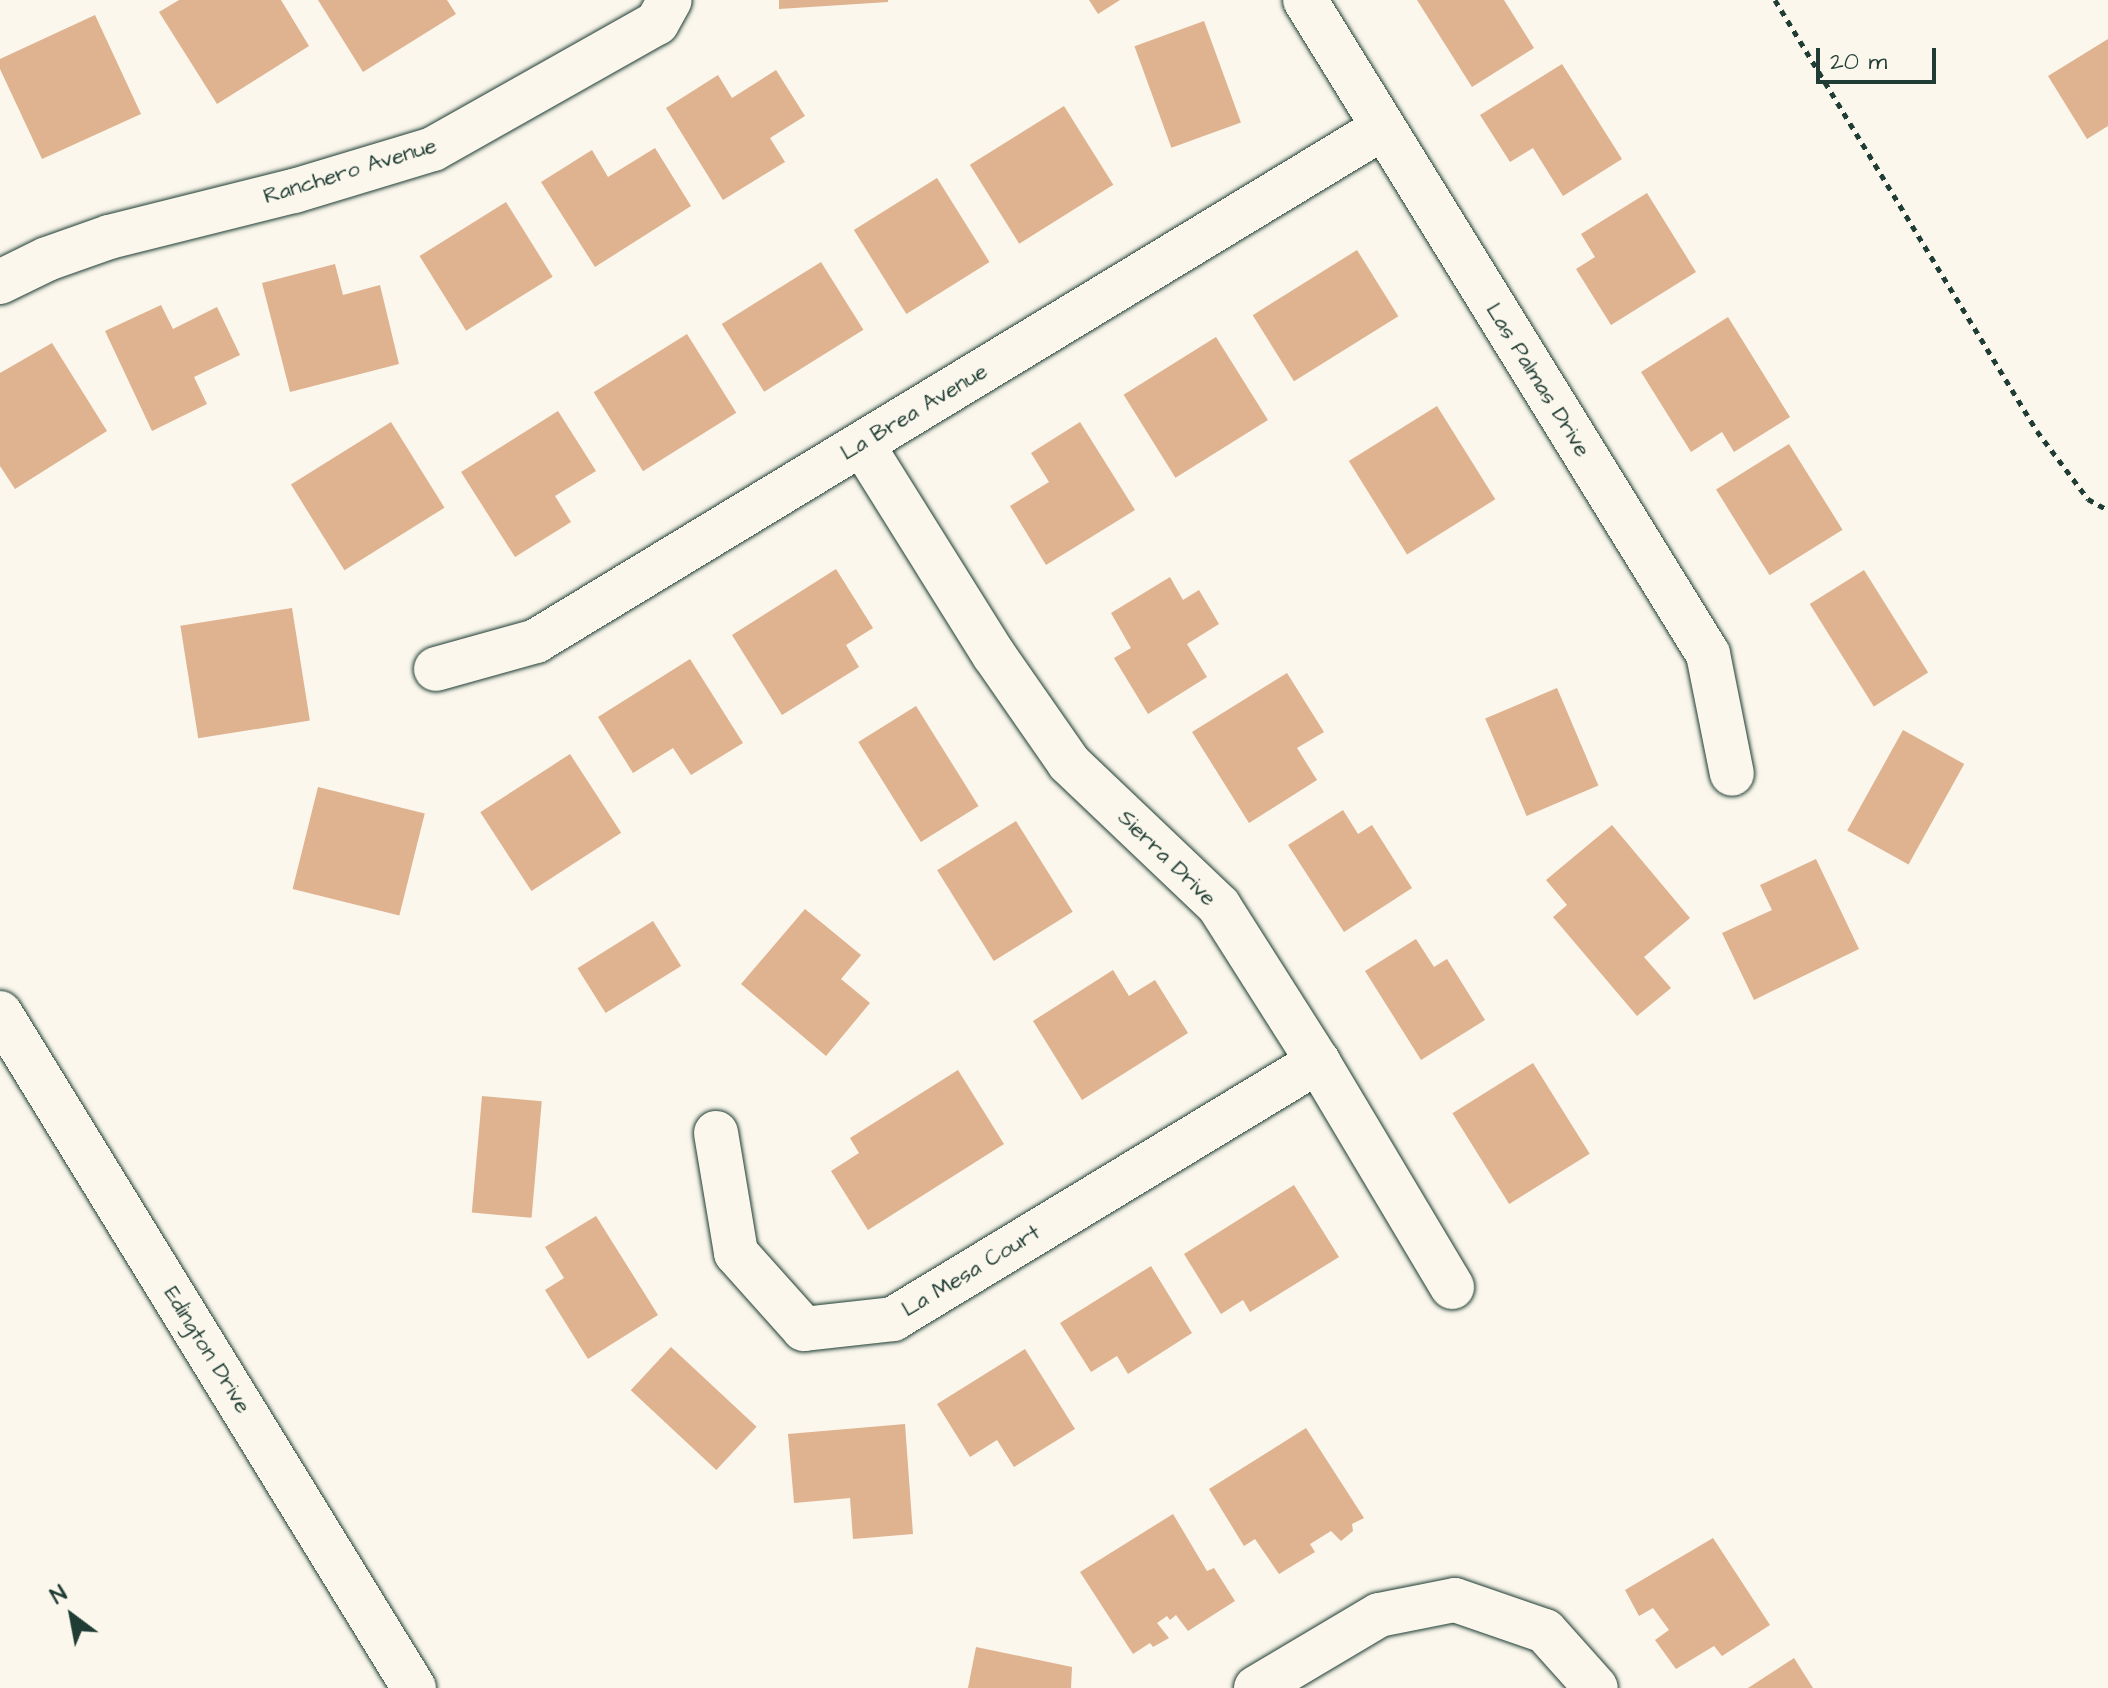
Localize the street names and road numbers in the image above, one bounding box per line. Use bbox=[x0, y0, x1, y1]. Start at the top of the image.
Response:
street label: Ranchero Avenue bbox=[260, 132, 440, 210]
street label: Las Palmas Drive bbox=[1480, 298, 1596, 462]
street label: La Brea Avenue bbox=[836, 358, 992, 466]
street label: Sierra Drive bbox=[1112, 805, 1222, 911]
street label: La Mesa Court bbox=[897, 1219, 1045, 1323]
street label: Edington Drive bbox=[158, 1282, 256, 1418]

